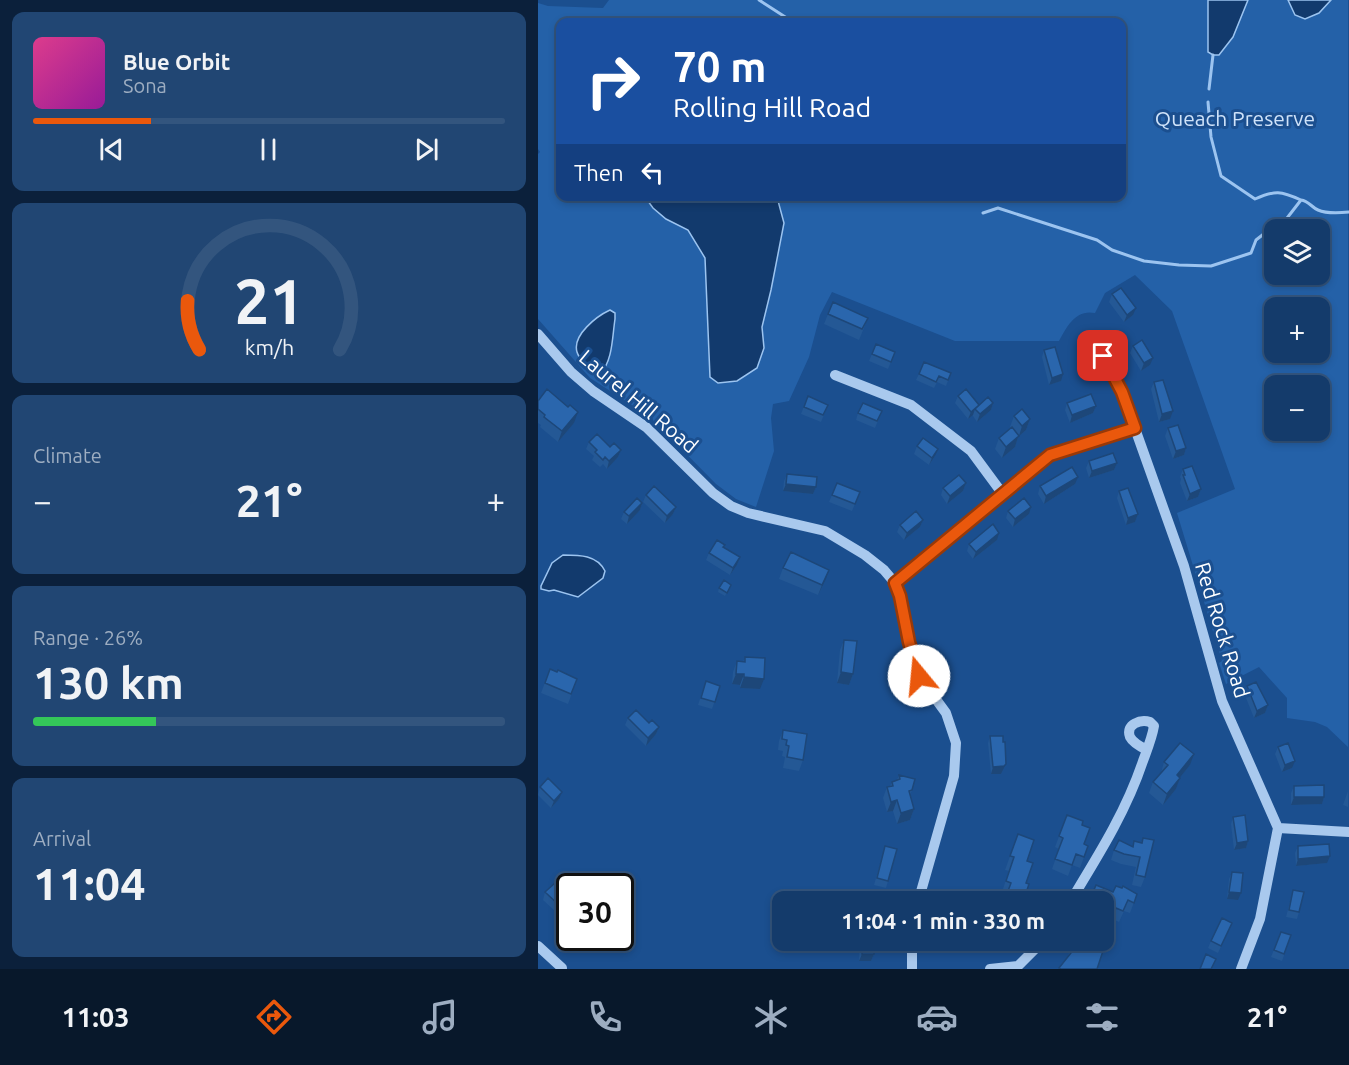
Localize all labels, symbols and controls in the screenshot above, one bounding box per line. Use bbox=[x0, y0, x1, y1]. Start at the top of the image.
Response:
icon: right bbox=[574, 42, 652, 120]
text: 70 m bbox=[673, 43, 767, 90]
text: Blue Orbit bbox=[123, 49, 230, 74]
text: Sona bbox=[123, 74, 167, 97]
text: Rolling Hill Road bbox=[673, 92, 871, 122]
park label: Queach Preserve bbox=[1155, 106, 1315, 130]
icon: previous bbox=[95, 133, 128, 166]
icon: pause bbox=[252, 133, 285, 166]
icon: next bbox=[410, 133, 443, 166]
icon: left bbox=[636, 156, 669, 189]
text: Then bbox=[574, 160, 624, 185]
map controls bbox=[1264, 219, 1330, 441]
button: layers bbox=[1264, 219, 1330, 285]
text: 21 bbox=[234, 266, 304, 336]
button: + bbox=[1264, 297, 1330, 363]
pin bbox=[1077, 330, 1128, 381]
text: km/h bbox=[244, 336, 294, 360]
icon: arrive bbox=[1086, 339, 1119, 372]
street label: Laurel Hill Road bbox=[575, 344, 703, 458]
button: − bbox=[1264, 375, 1330, 441]
text: Climate bbox=[33, 444, 102, 467]
text: 21° bbox=[236, 475, 302, 526]
text: − bbox=[33, 482, 52, 519]
text: + bbox=[486, 482, 505, 519]
street label: Red Rock Road bbox=[1191, 559, 1255, 701]
text: Range · 26% bbox=[33, 626, 143, 649]
position arrow bbox=[887, 644, 951, 708]
text: 130 km bbox=[33, 657, 184, 708]
text: Arrival bbox=[33, 827, 91, 850]
text: 11:04 bbox=[33, 858, 146, 909]
speed limit sign: 30 bbox=[556, 873, 634, 951]
text: 11:04 · 1 min · 330 m bbox=[841, 908, 1045, 933]
icon: directions bbox=[253, 996, 295, 1038]
icon: music bbox=[419, 996, 461, 1038]
icon: phone bbox=[584, 996, 626, 1038]
icon: climate bbox=[750, 996, 792, 1038]
icon: car bbox=[916, 996, 958, 1038]
icon: filters bbox=[1081, 996, 1123, 1038]
text: 11:03 bbox=[62, 1002, 129, 1032]
text: 21° bbox=[1247, 1002, 1287, 1032]

